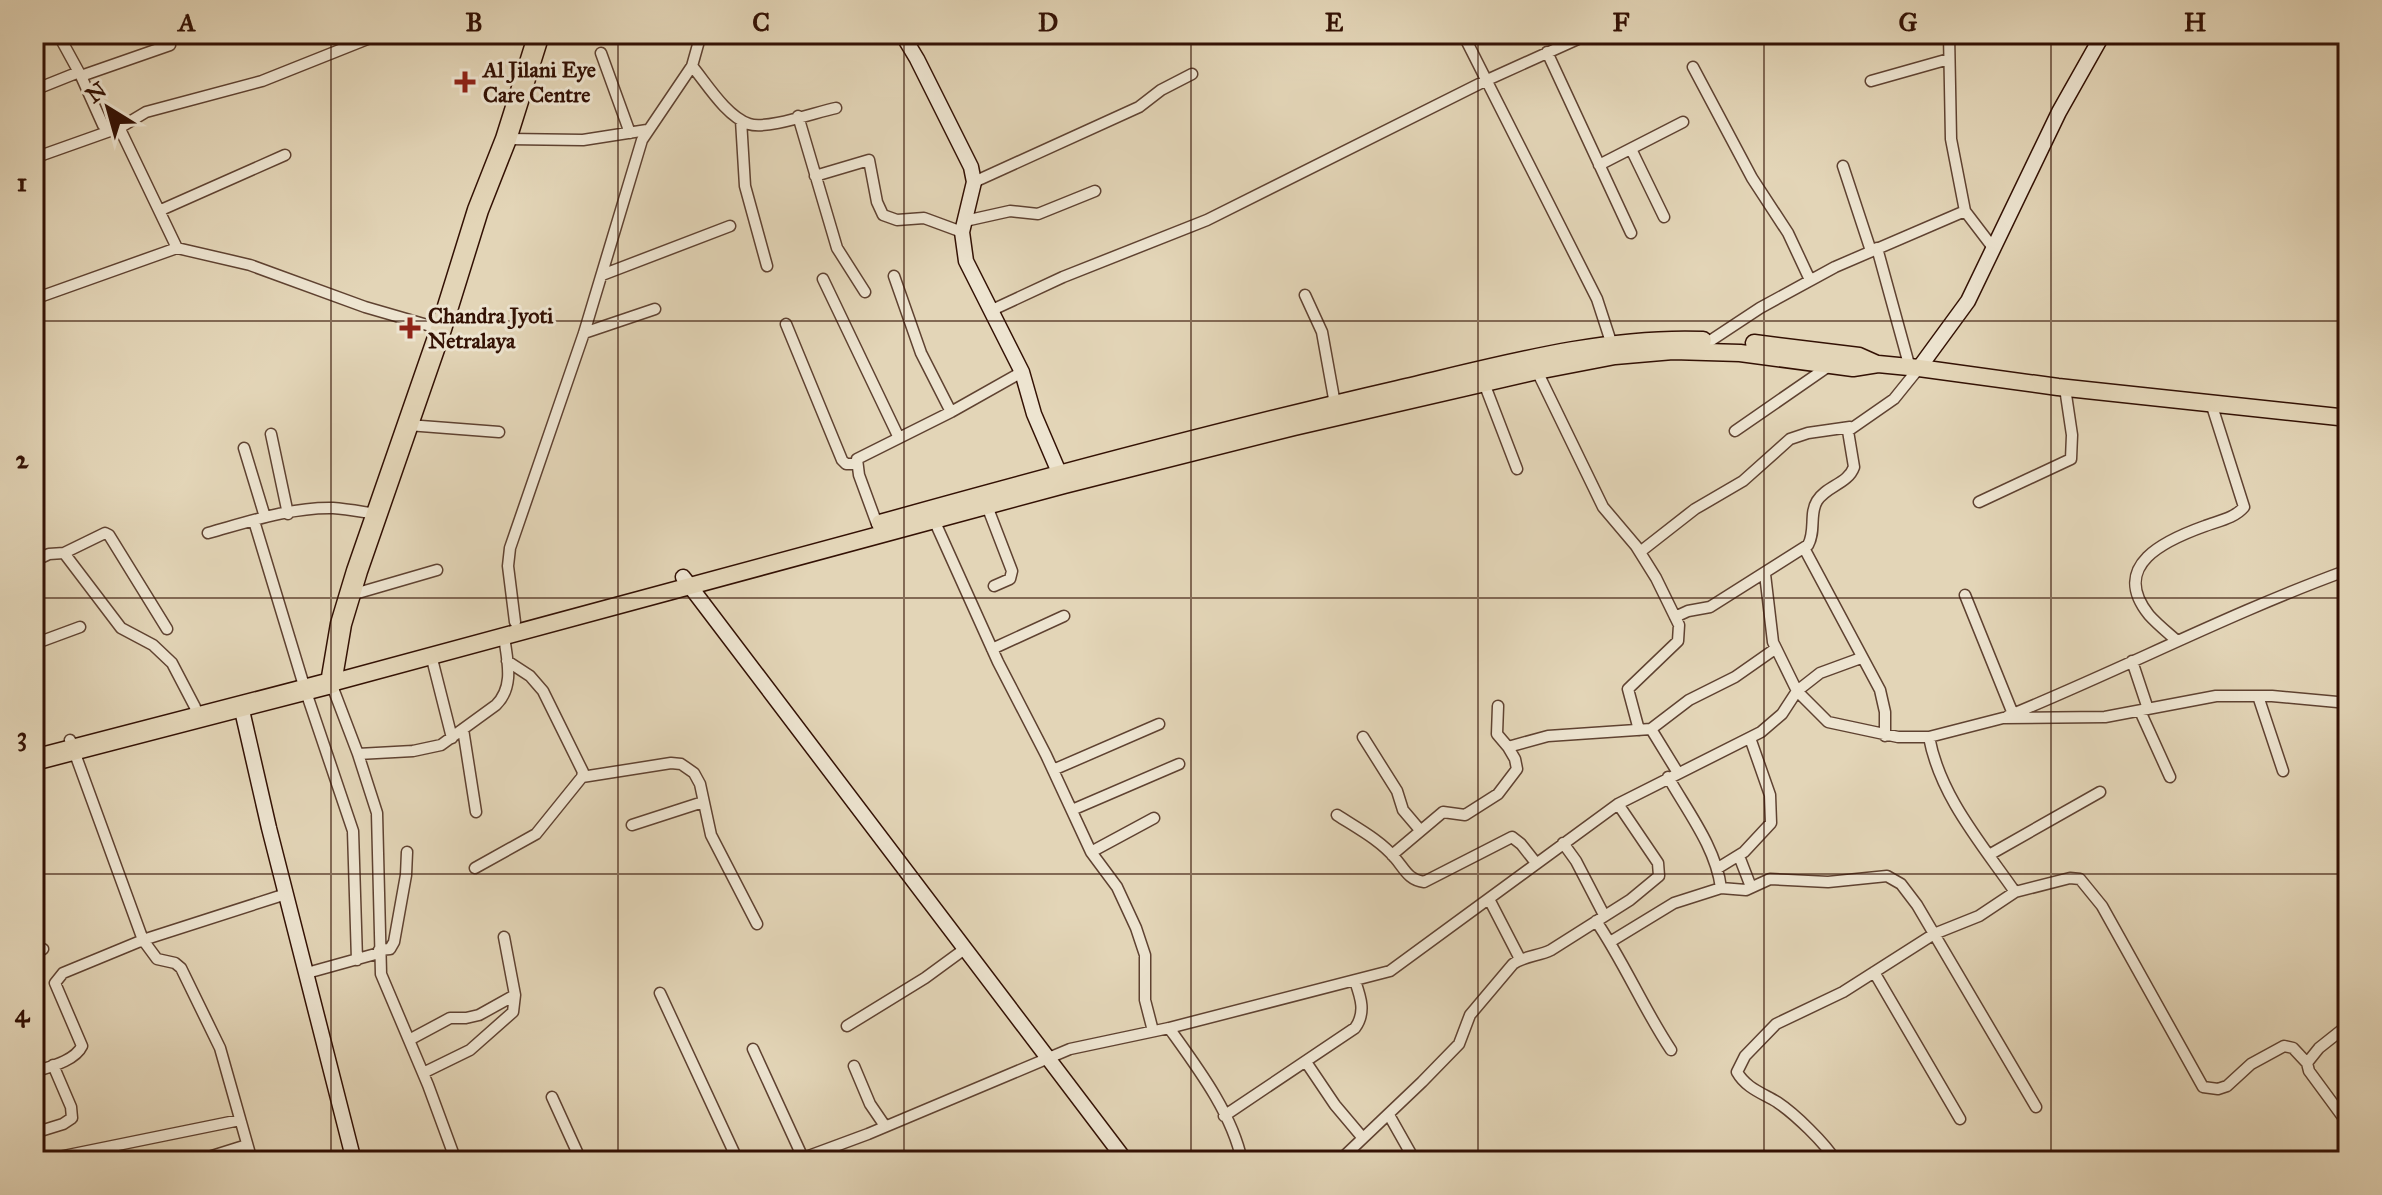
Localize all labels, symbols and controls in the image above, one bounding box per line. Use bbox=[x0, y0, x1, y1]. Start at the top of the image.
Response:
text: A bbox=[176, 6, 196, 38]
text: B bbox=[465, 6, 483, 38]
text: C bbox=[752, 6, 770, 38]
text: D bbox=[1038, 6, 1058, 38]
text: E bbox=[1325, 6, 1344, 38]
text: F bbox=[1613, 6, 1630, 38]
text: G bbox=[1898, 6, 1918, 38]
text: H bbox=[2184, 6, 2207, 38]
place label: Al Jilani Eye Care Centre bbox=[481, 56, 596, 108]
north arrow bbox=[68, 68, 148, 148]
marker: Al Jilani Eye Care Centre bbox=[454, 71, 476, 93]
text: N bbox=[81, 76, 112, 109]
text: 1 bbox=[17, 166, 27, 198]
place label: Chandra Jyoti Netralaya bbox=[428, 302, 554, 354]
marker: Chandra Jyoti Netralaya bbox=[399, 317, 421, 339]
text: 2 bbox=[16, 443, 30, 475]
text: 3 bbox=[17, 720, 27, 752]
text: 4 bbox=[15, 997, 31, 1029]

